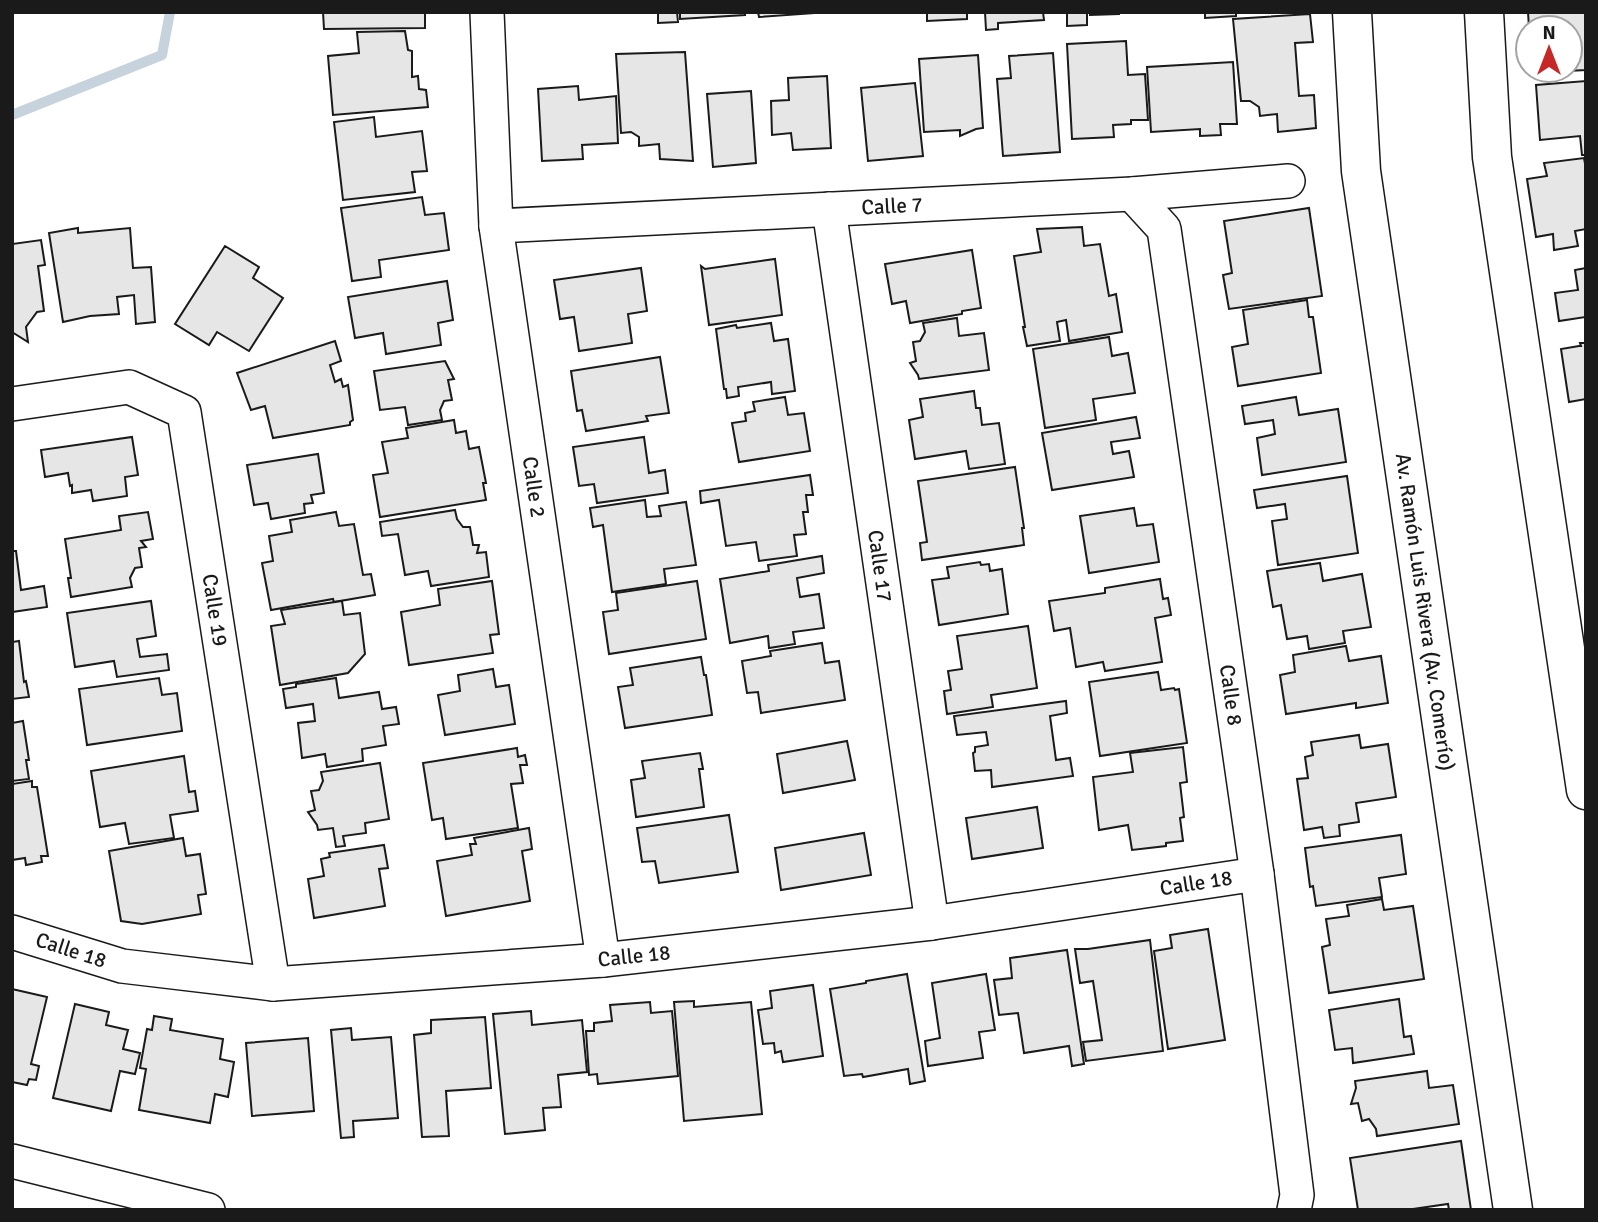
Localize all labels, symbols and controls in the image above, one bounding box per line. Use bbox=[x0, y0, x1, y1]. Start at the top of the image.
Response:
north arrow bbox=[1514, 14, 1584, 84]
text: N bbox=[1542, 21, 1556, 45]
street label: Calle 7 bbox=[861, 191, 923, 221]
street label: Av. Ramón Luis Rivera (Av. Comerío) bbox=[1390, 452, 1460, 772]
street label: Calle 2 bbox=[517, 455, 551, 519]
street label: Calle 17 bbox=[862, 528, 898, 604]
street label: Calle 19 bbox=[196, 572, 234, 648]
street label: Calle 8 bbox=[1214, 663, 1248, 727]
street label: Calle 18 bbox=[1158, 864, 1234, 902]
street label: Calle 18 bbox=[32, 926, 110, 974]
street label: Calle 18 bbox=[596, 939, 672, 973]

